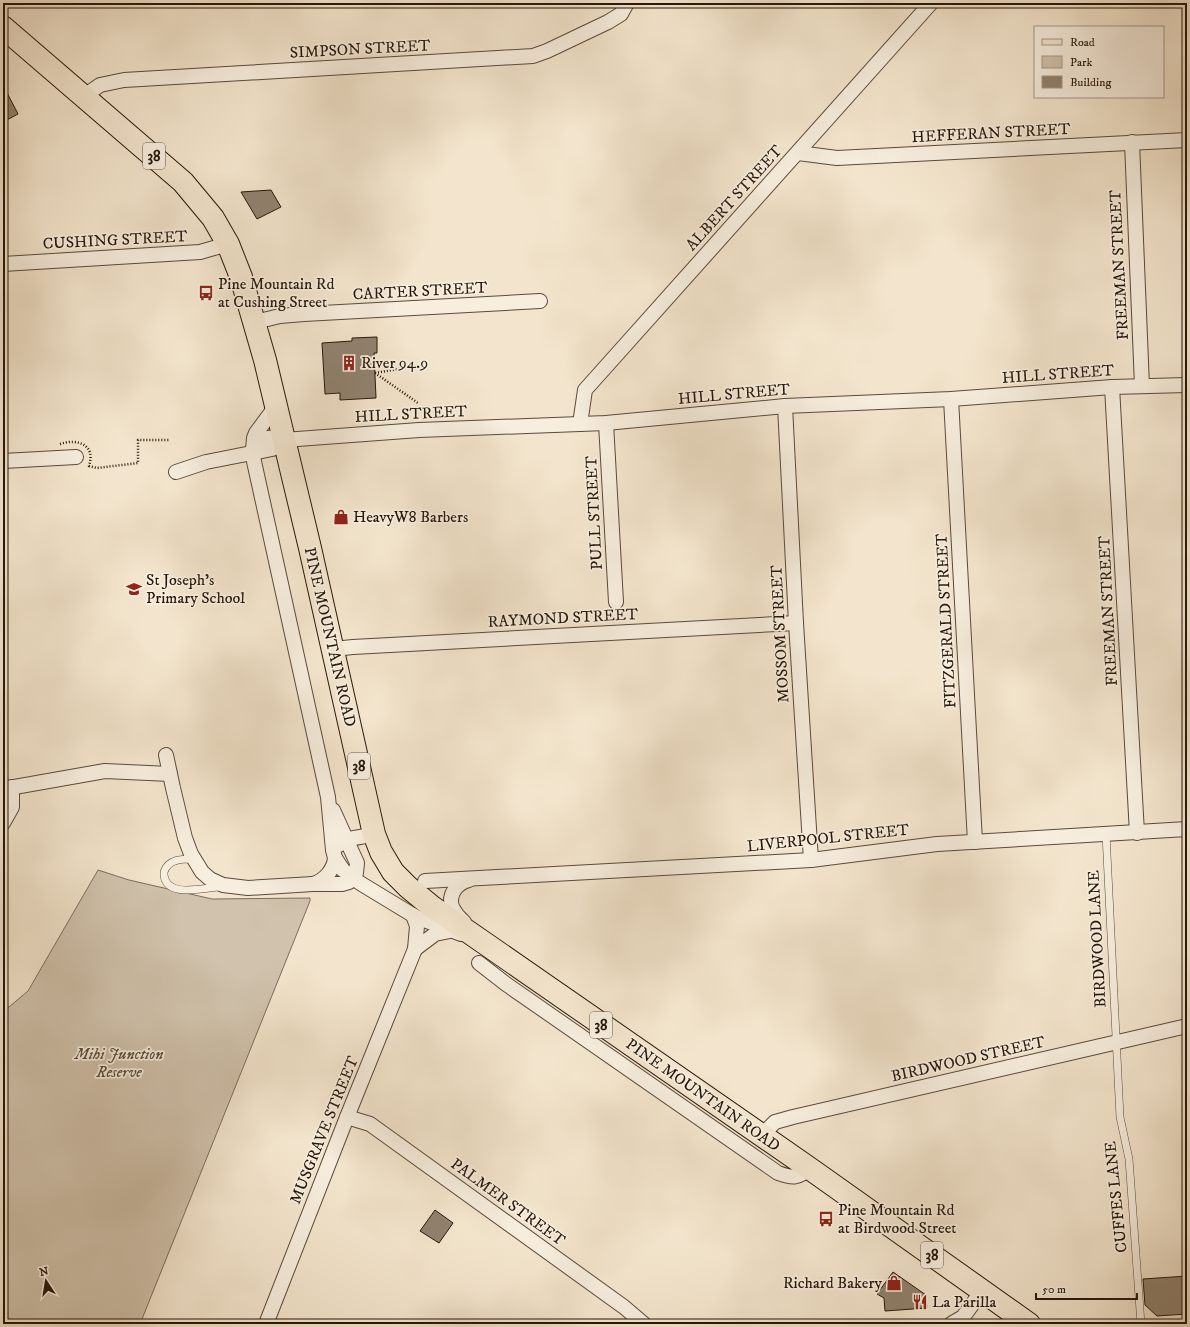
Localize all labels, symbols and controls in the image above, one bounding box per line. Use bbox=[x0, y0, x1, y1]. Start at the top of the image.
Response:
legend bbox=[1034, 26, 1164, 98]
street label: SIMPSON STREET bbox=[289, 35, 431, 63]
text: Road bbox=[1070, 35, 1095, 50]
text: Park bbox=[1070, 55, 1092, 70]
text: Building bbox=[1070, 75, 1111, 90]
street label: HEFFERAN STREET bbox=[911, 119, 1071, 147]
street label: ALBERT STREET bbox=[681, 141, 787, 255]
road number: 38 bbox=[143, 143, 165, 169]
street label: FREEMAN STREET bbox=[1105, 189, 1133, 341]
street label: CUSHING STREET bbox=[42, 226, 188, 254]
place label: Pine Mountain Rd at Cushing Street bbox=[218, 274, 334, 312]
street label: CARTER STREET bbox=[352, 277, 488, 305]
bus stop icon: Pine Mountain Rd at Cushing Street bbox=[197, 284, 215, 302]
place label: River 94.9 bbox=[361, 353, 428, 373]
building icon: River 94.9 bbox=[340, 354, 358, 372]
street label: HILL STREET bbox=[1001, 360, 1115, 388]
street label: HILL STREET bbox=[677, 379, 791, 409]
street label: HILL STREET bbox=[354, 401, 468, 427]
street label: PULL STREET bbox=[581, 456, 607, 570]
place label: HeavyW8 Barbers bbox=[353, 507, 468, 527]
shop icon: HeavyW8 Barbers bbox=[332, 508, 350, 526]
street label: FITZGERALD STREET bbox=[931, 533, 961, 709]
street label: FREEMAN STREET bbox=[1094, 535, 1122, 687]
street label: PINE MOUNTAIN ROAD bbox=[300, 545, 360, 729]
street label: MOSSOM STREET bbox=[766, 565, 794, 703]
place label: St Joseph's Primary School bbox=[146, 570, 245, 608]
school or university icon: St Joseph's Primary School bbox=[125, 580, 143, 598]
street label: RAYMOND STREET bbox=[487, 604, 639, 632]
road number: 38 bbox=[348, 753, 370, 779]
street label: LIVERPOOL STREET bbox=[746, 820, 910, 856]
street label: BIRDWOOD LANE bbox=[1083, 870, 1111, 1008]
road number: 38 bbox=[590, 1012, 612, 1038]
street label: BIRDWOOD STREET bbox=[889, 1032, 1047, 1086]
street label: PINE MOUNTAIN ROAD bbox=[622, 1034, 784, 1156]
park label: Mihi Junction Reserve bbox=[74, 1044, 163, 1082]
street label: MUSGRAVE STREET bbox=[285, 1053, 363, 1207]
street label: CUFFES LANE bbox=[1100, 1140, 1132, 1254]
street label: PALMER STREET bbox=[447, 1154, 569, 1250]
place label: Pine Mountain Rd at Birdwood Street bbox=[838, 1200, 956, 1238]
bus stop icon: Pine Mountain Rd at Birdwood Street bbox=[817, 1210, 835, 1228]
road number: 38 bbox=[921, 1242, 943, 1268]
north arrow bbox=[26, 1261, 66, 1301]
text: N bbox=[38, 1264, 50, 1280]
place label: Richard Bakery bbox=[783, 1273, 882, 1293]
shop icon: Richard Bakery bbox=[885, 1274, 903, 1292]
scale bar bbox=[1036, 1275, 1137, 1301]
text: 50 m bbox=[1042, 1282, 1066, 1297]
place label: La Parilla bbox=[932, 1292, 997, 1312]
restaurant icon: La Parilla bbox=[911, 1293, 929, 1311]

